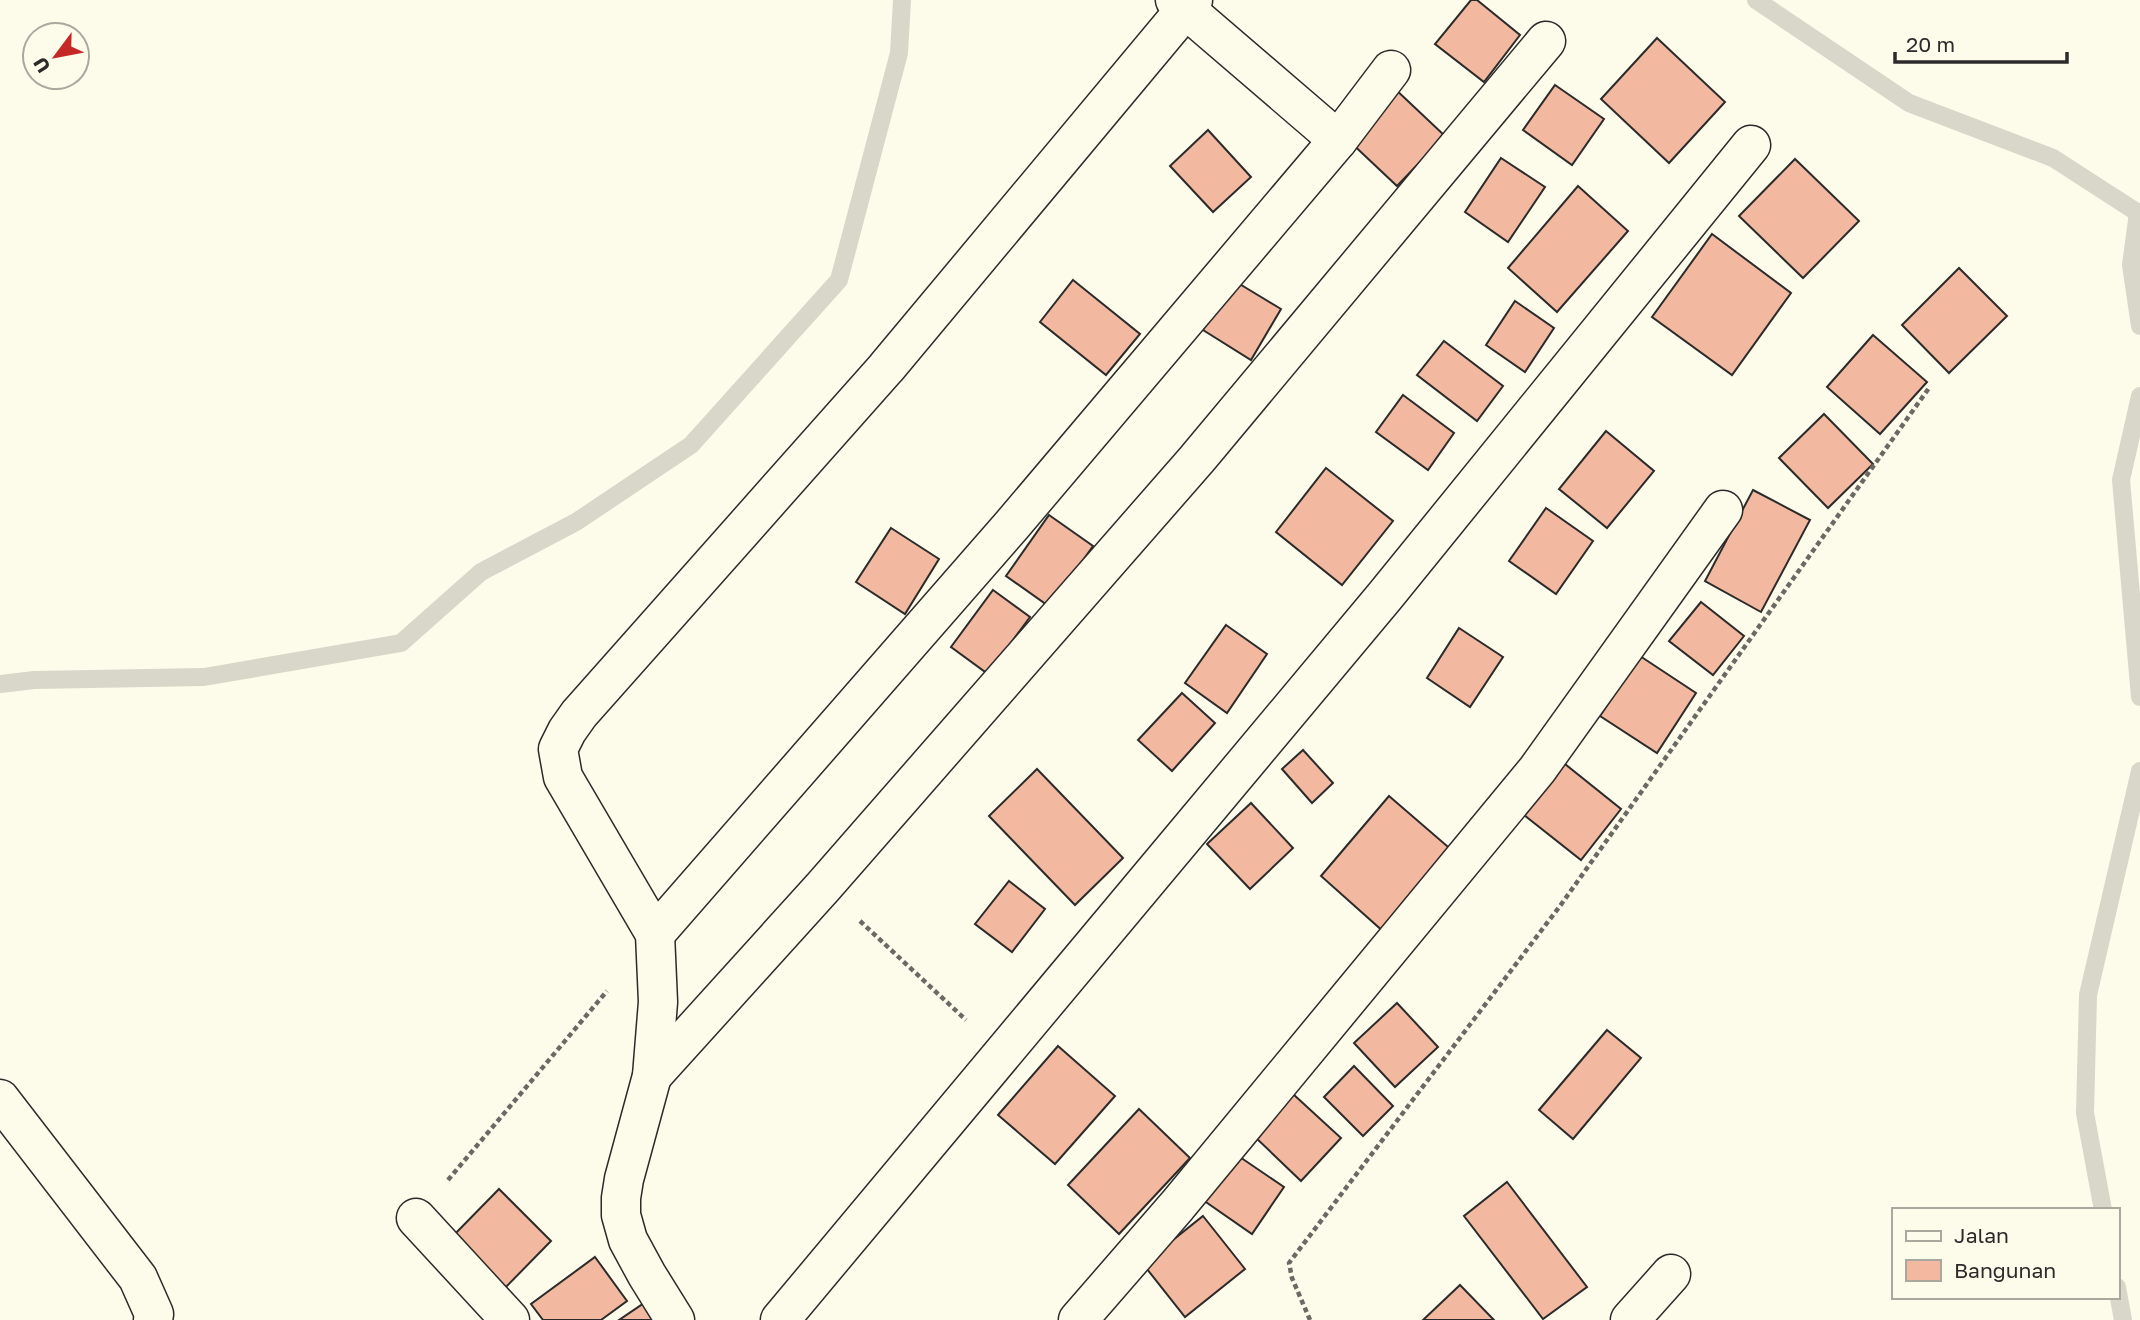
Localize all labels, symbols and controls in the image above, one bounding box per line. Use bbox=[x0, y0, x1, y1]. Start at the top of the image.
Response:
north arrow bbox=[21, 21, 91, 91]
scale bar bbox=[1895, 21, 2066, 65]
text: 20 m bbox=[1906, 31, 1955, 57]
text: U bbox=[28, 53, 55, 77]
legend bbox=[1892, 1208, 2119, 1299]
text: Jalan bbox=[1954, 1222, 2009, 1248]
text: Bangunan bbox=[1954, 1257, 2056, 1283]

